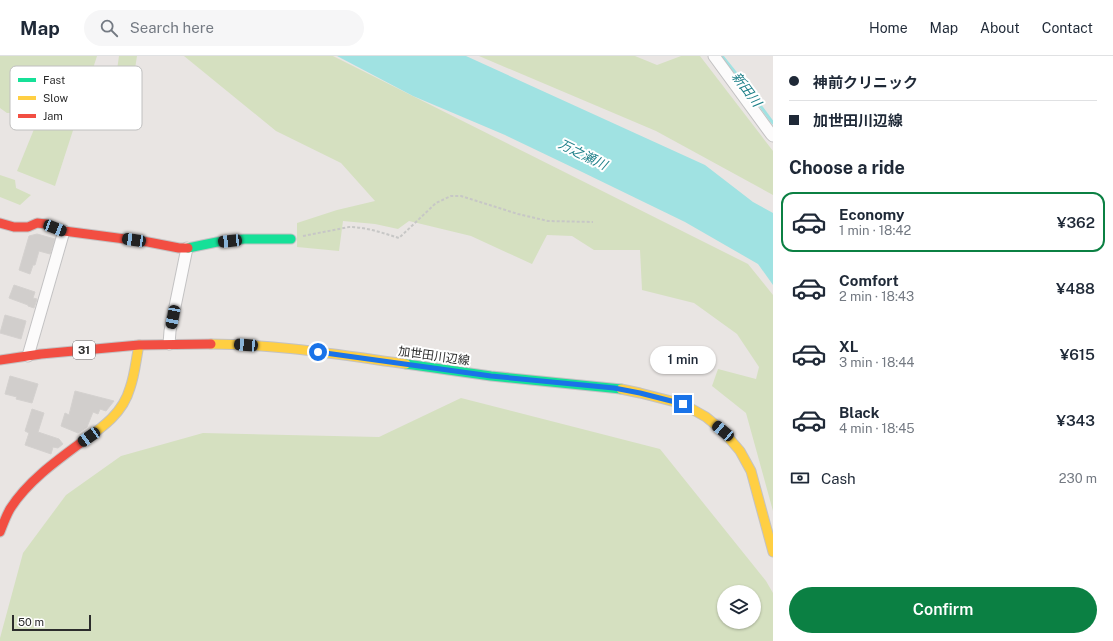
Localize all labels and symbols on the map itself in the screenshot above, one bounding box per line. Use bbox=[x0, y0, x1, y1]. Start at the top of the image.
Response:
legend bbox=[10, 66, 142, 130]
water label: 新田川 bbox=[729, 69, 766, 111]
text: Fast bbox=[43, 74, 65, 86]
text: Slow bbox=[43, 92, 69, 104]
text: Jam bbox=[43, 110, 63, 122]
water label: 万之瀬川 bbox=[556, 136, 611, 173]
car bbox=[42, 218, 68, 238]
car bbox=[121, 232, 147, 248]
car bbox=[217, 234, 243, 248]
car bbox=[165, 304, 181, 330]
car bbox=[234, 338, 258, 352]
road number: 31 bbox=[73, 341, 95, 359]
route start bbox=[309, 343, 327, 361]
street label: 加世田川辺線 bbox=[397, 344, 471, 368]
callout: 1 min bbox=[650, 346, 716, 374]
route end bbox=[674, 395, 692, 413]
car bbox=[710, 419, 736, 443]
car bbox=[76, 425, 102, 449]
scale bar bbox=[12, 613, 91, 632]

